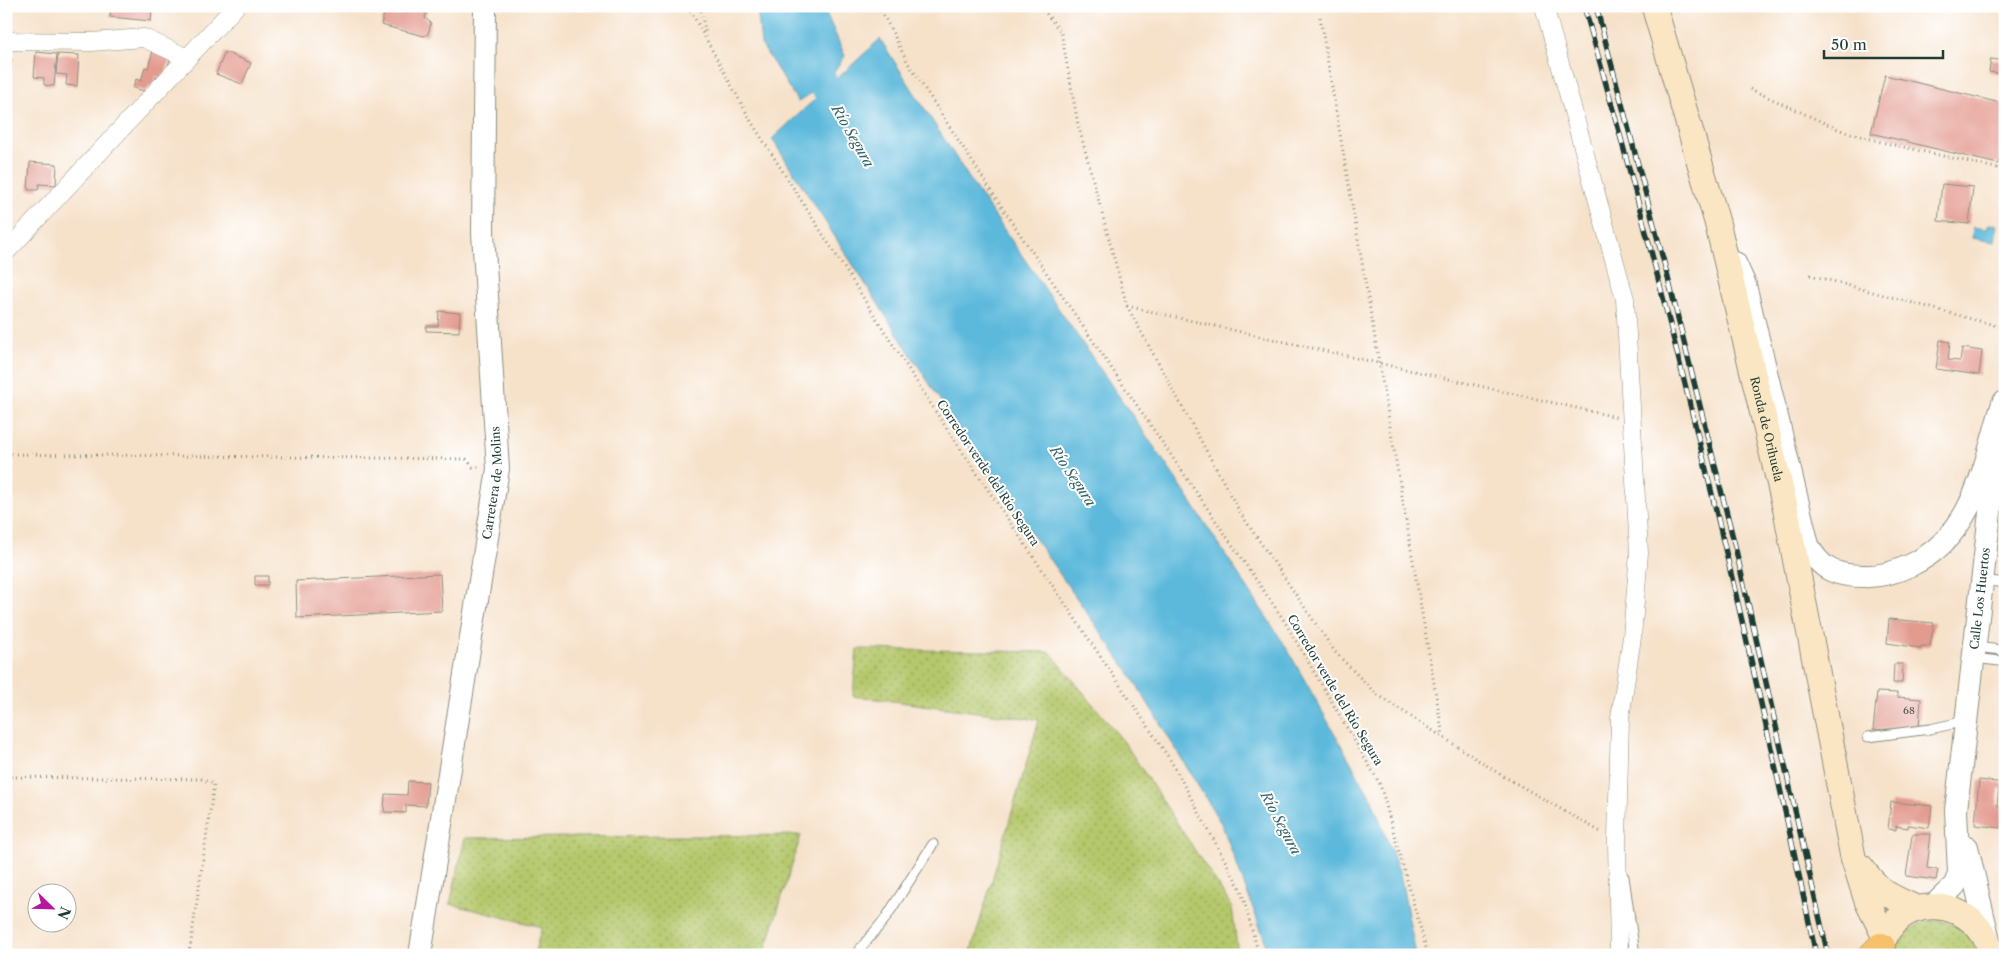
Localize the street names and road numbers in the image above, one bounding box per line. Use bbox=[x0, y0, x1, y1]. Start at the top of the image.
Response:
street label: Ronda de Orihuela bbox=[1747, 375, 1787, 484]
street label: Corredor verde del Río Segura bbox=[934, 397, 1043, 549]
street label: Carretera de Molins bbox=[479, 426, 505, 540]
street label: Calle Los Huertos bbox=[1966, 547, 1993, 650]
street label: Corredor verde del Río Segura bbox=[1284, 612, 1387, 768]

